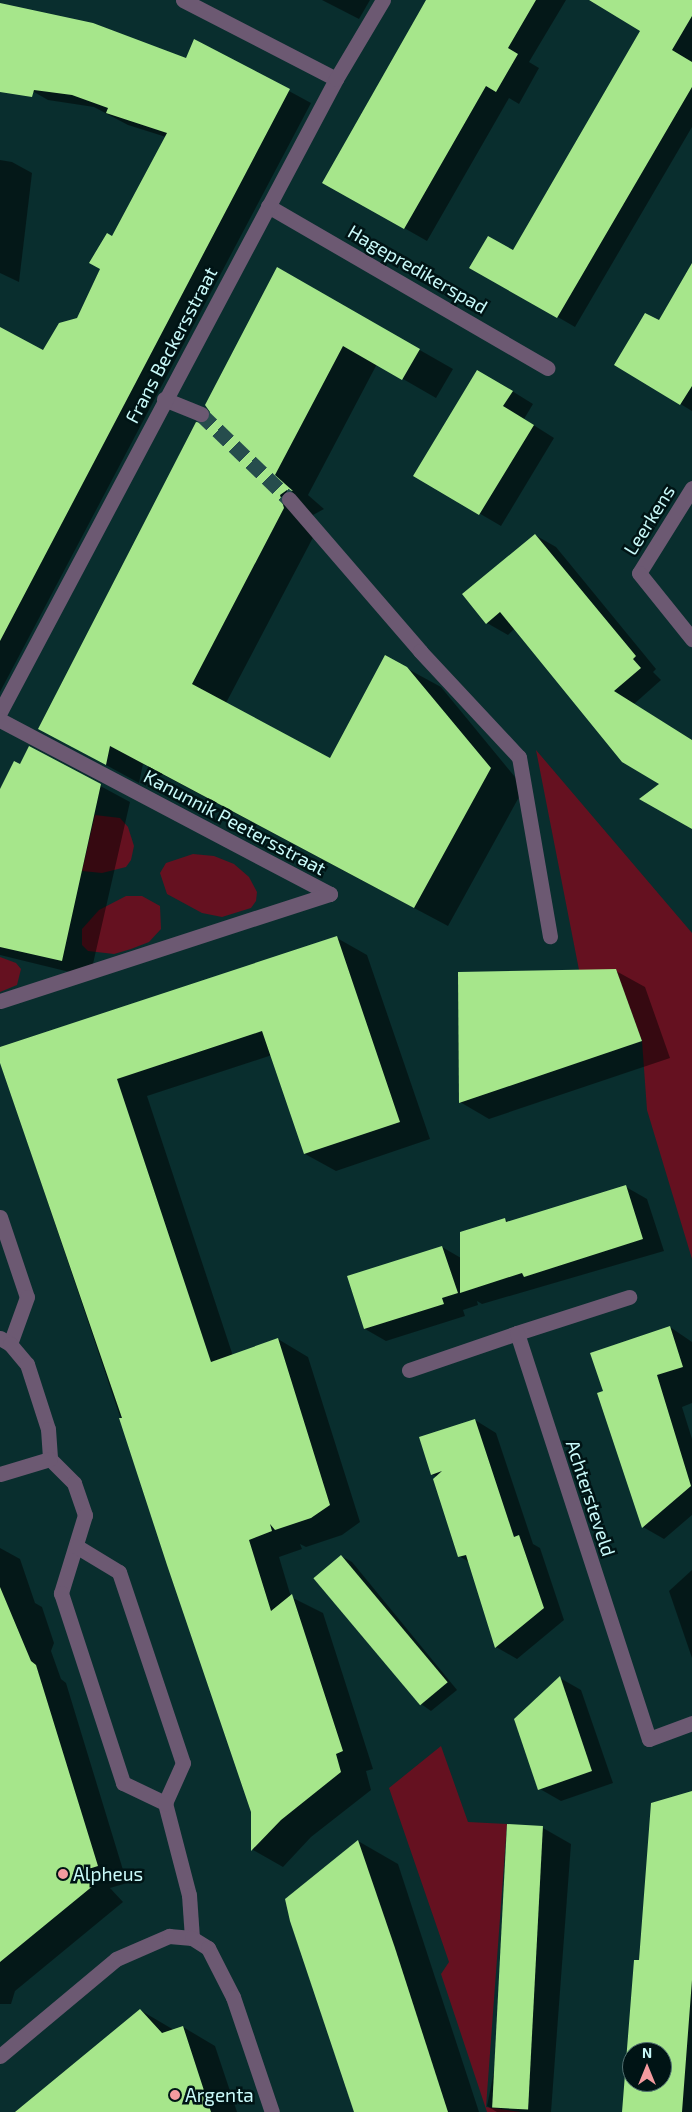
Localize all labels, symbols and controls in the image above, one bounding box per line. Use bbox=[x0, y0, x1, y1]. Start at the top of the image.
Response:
street label: Hagepredikerspad bbox=[344, 220, 492, 318]
street label: Frans Beckersstraat bbox=[120, 263, 222, 427]
street label: Leerkens bbox=[619, 481, 679, 559]
street label: Kanunnik Peetersstraat bbox=[140, 764, 330, 880]
street label: Achtersteveld bbox=[561, 1437, 621, 1559]
place label: Alpheus bbox=[73, 1863, 143, 1885]
marker: Alpheus bbox=[57, 1868, 69, 1880]
north arrow bbox=[622, 2042, 672, 2092]
text: N bbox=[642, 2044, 652, 2061]
place label: Argenta bbox=[185, 2084, 254, 2106]
marker: Argenta bbox=[169, 2089, 181, 2101]

